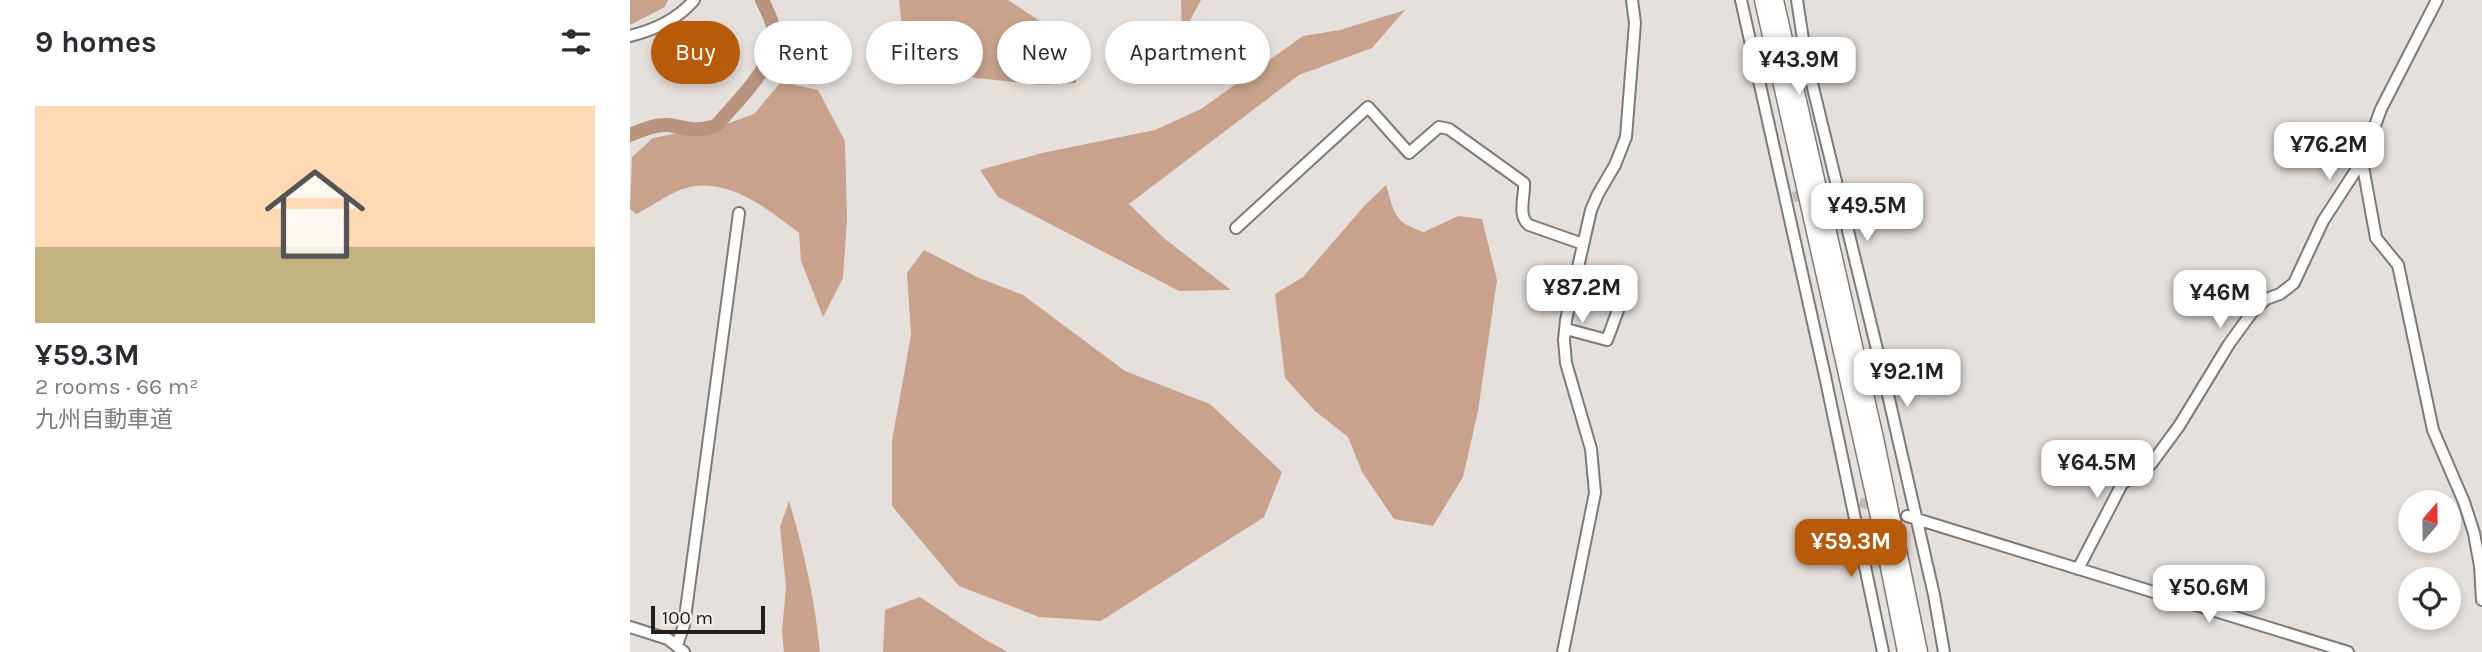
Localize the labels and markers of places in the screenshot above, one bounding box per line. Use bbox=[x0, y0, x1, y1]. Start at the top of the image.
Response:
pin: ¥43.9M bbox=[1742, 38, 1856, 97]
pin: ¥76.2M bbox=[2272, 122, 2386, 182]
pin: ¥49.5M bbox=[1810, 184, 1924, 243]
pin: ¥87.2M bbox=[1525, 266, 1639, 325]
pin: ¥46M bbox=[2179, 270, 2261, 330]
pin: ¥92.1M bbox=[1850, 350, 1964, 409]
pin: ¥64.5M bbox=[2040, 440, 2154, 500]
pin: ¥59.3M bbox=[1794, 520, 1908, 579]
pin: ¥50.6M bbox=[2152, 566, 2266, 625]

